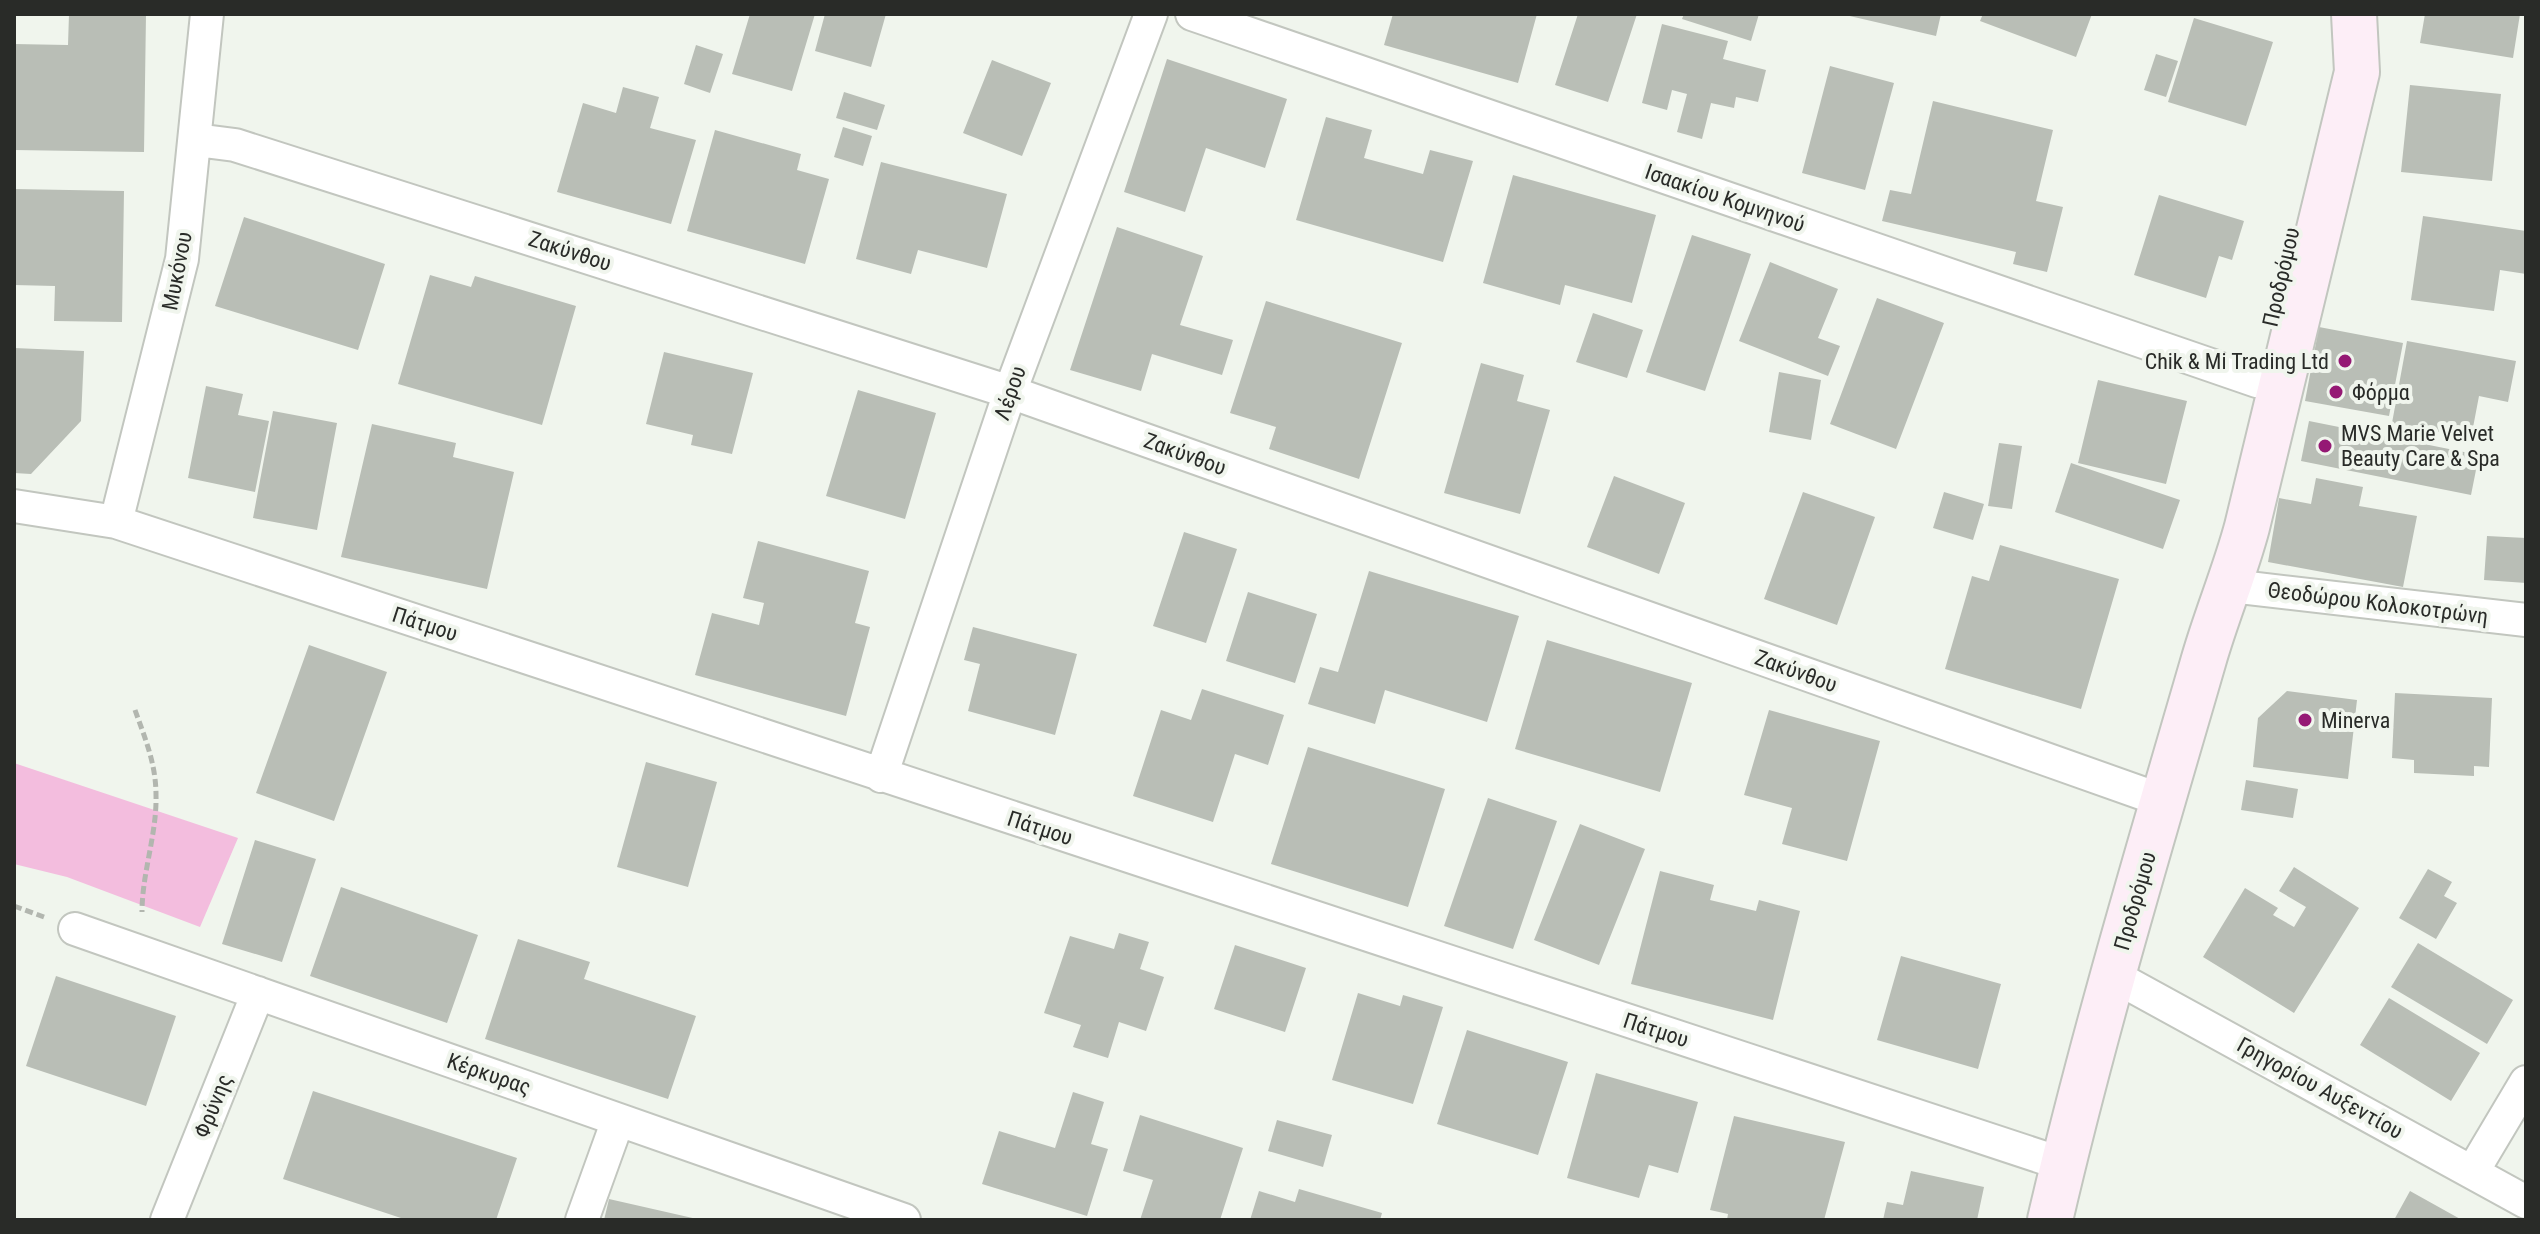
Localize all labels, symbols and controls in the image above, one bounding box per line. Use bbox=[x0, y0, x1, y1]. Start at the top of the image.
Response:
street label: Ισαακίου Κομνηνού bbox=[1642, 159, 1808, 237]
street label: Προδρόμου bbox=[2257, 225, 2305, 329]
street label: Ζακύνθου bbox=[525, 226, 615, 276]
street label: Μυκόνου bbox=[157, 229, 197, 313]
place label: Chik & Mi Trading Ltd bbox=[2145, 349, 2329, 374]
marker: Chik & Mi Trading Ltd bbox=[2336, 352, 2354, 370]
street label: Λέρου bbox=[989, 363, 1031, 423]
place label: Φόρμα bbox=[2352, 380, 2410, 405]
marker: Φόρμα bbox=[2327, 383, 2345, 401]
place label: MVS Marie Velvet Beauty Care & Spa bbox=[2341, 421, 2500, 471]
street label: Ζακύνθου bbox=[1141, 428, 1229, 480]
marker: MVS Marie Velvet Beauty Care & Spa bbox=[2316, 437, 2334, 455]
street label: Θεοδώρου Κολοκοτρώνη bbox=[2266, 577, 2490, 629]
street label: Πάτμου bbox=[389, 602, 461, 646]
street label: Ζακύνθου bbox=[1752, 645, 1840, 697]
place label: Minerva bbox=[2321, 708, 2390, 733]
marker: Minerva bbox=[2296, 711, 2314, 729]
street label: Πάτμου bbox=[1004, 806, 1076, 850]
street label: Προδρόμου bbox=[2109, 849, 2161, 953]
street label: Πάτμου bbox=[1620, 1008, 1692, 1052]
street label: Γρηγορίου Αυξεντίου bbox=[2233, 1032, 2407, 1144]
street label: Κέρκυρας bbox=[444, 1048, 534, 1100]
street label: Φρύνης bbox=[189, 1071, 237, 1141]

